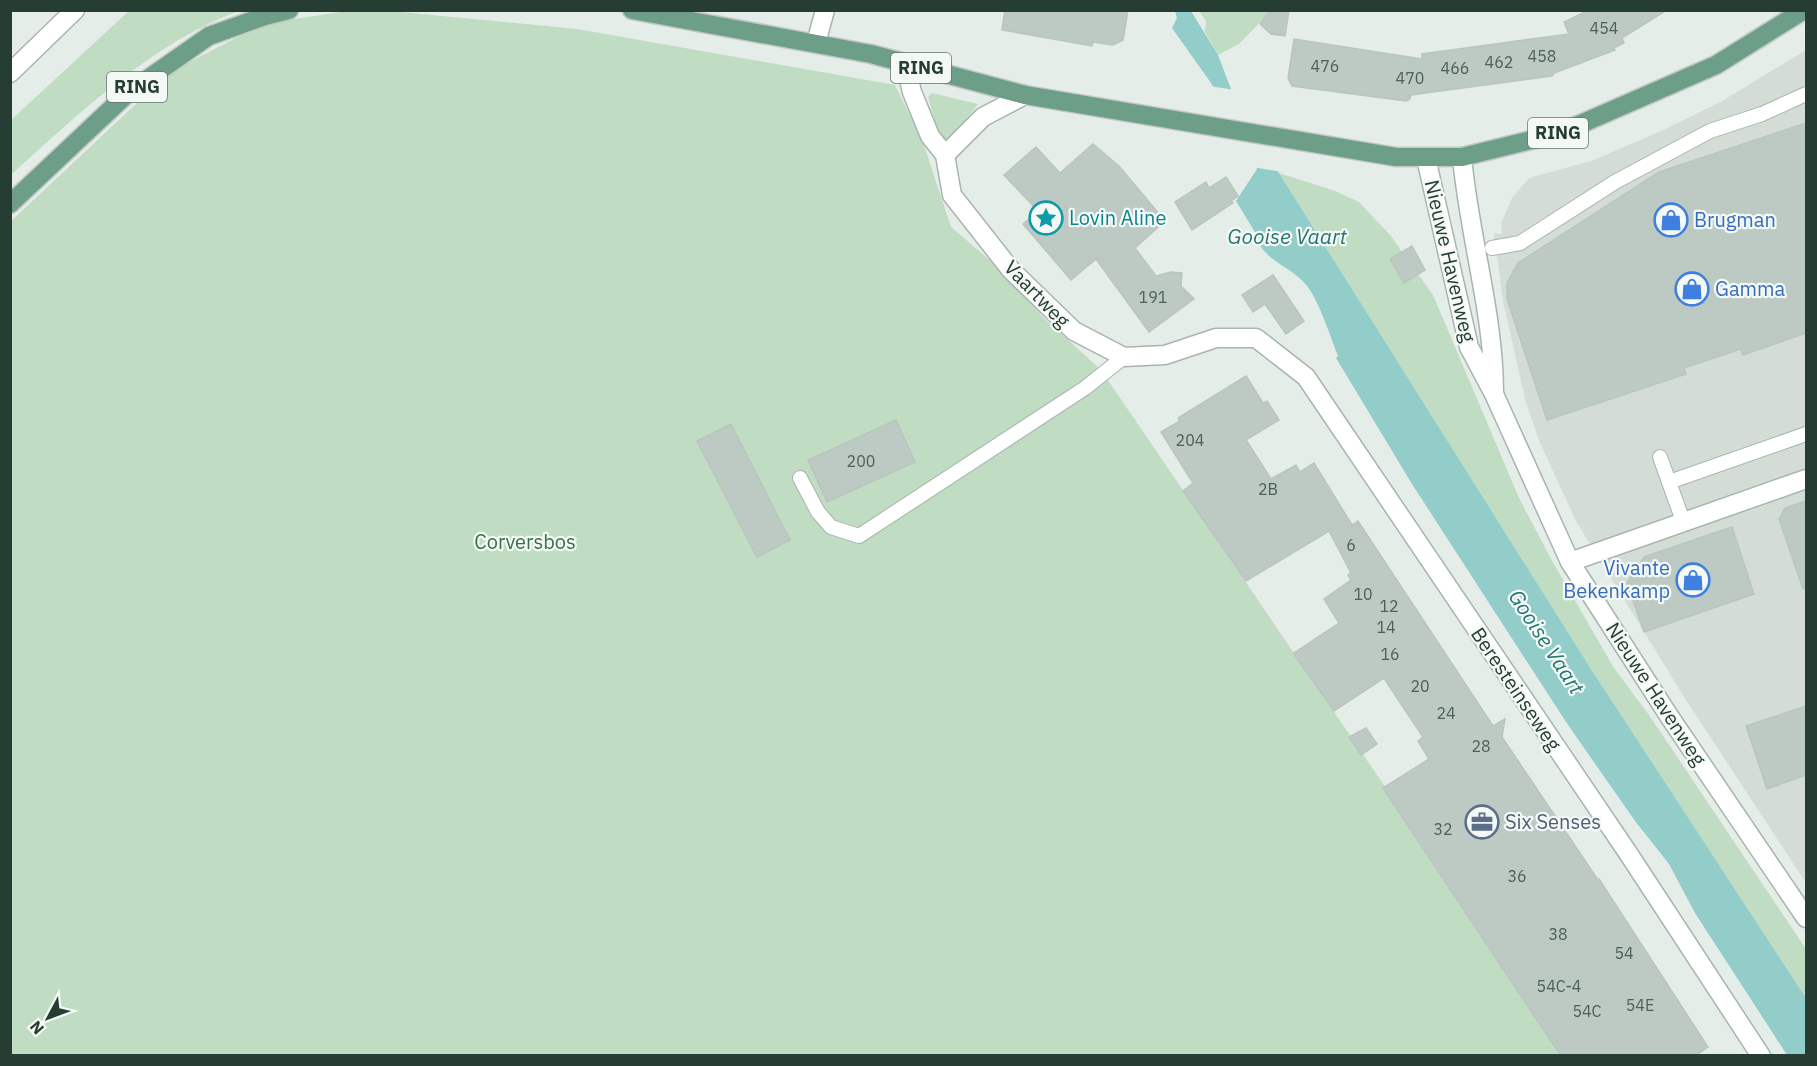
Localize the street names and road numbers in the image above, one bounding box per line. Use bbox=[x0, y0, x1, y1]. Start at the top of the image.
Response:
road number: RING bbox=[891, 53, 951, 83]
road number: RING bbox=[107, 72, 167, 102]
road number: RING bbox=[1528, 118, 1588, 148]
street label: Nieuwe Havenweg bbox=[1419, 177, 1482, 345]
street label: Vaartweg bbox=[998, 254, 1077, 334]
street label: Nieuwe Havenweg bbox=[1600, 617, 1713, 771]
street label: Beresteinseweg bbox=[1465, 622, 1568, 756]

